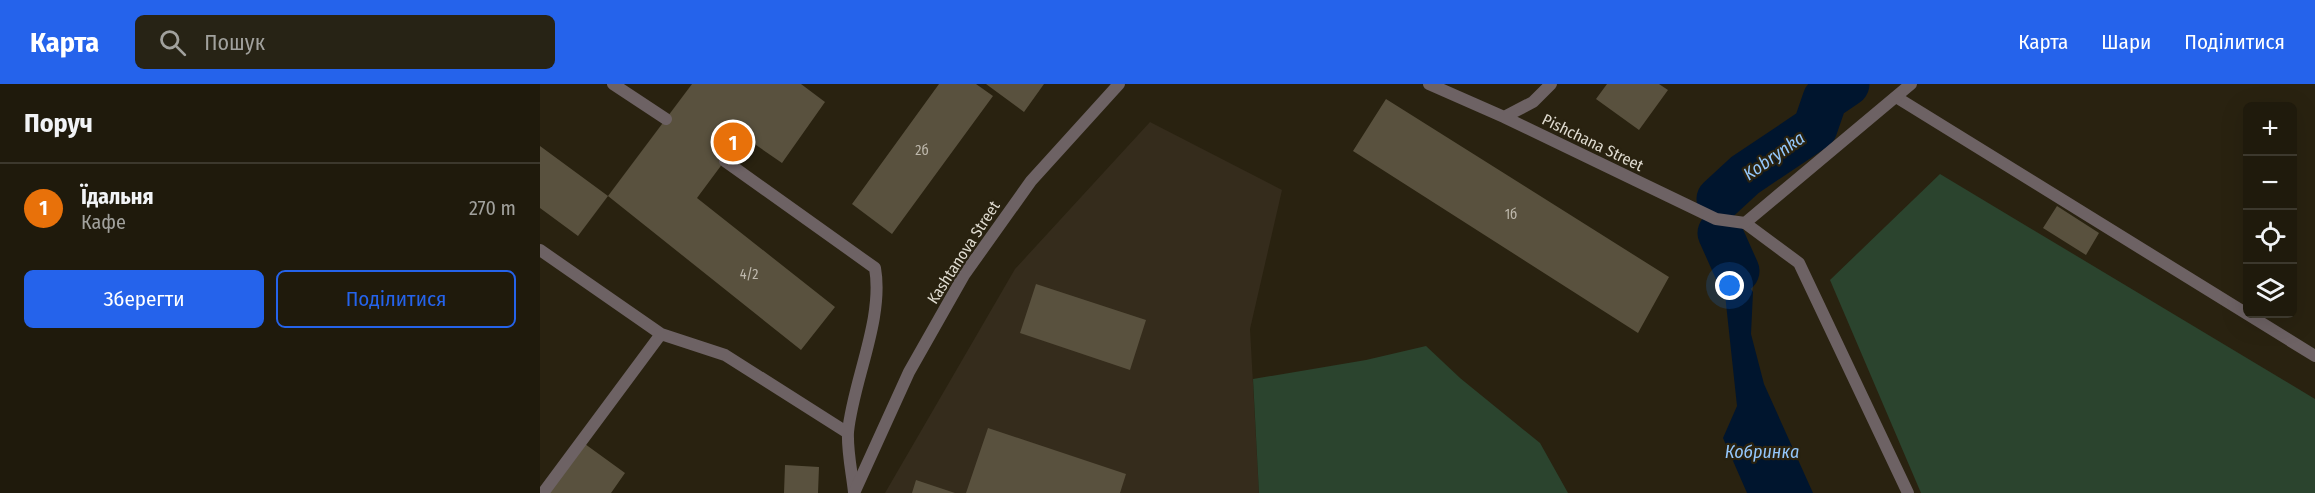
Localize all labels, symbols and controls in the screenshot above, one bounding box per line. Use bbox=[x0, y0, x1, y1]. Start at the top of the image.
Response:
search box bbox=[135, 15, 555, 69]
text: Карта bbox=[30, 26, 99, 59]
icon: search bbox=[156, 26, 189, 59]
text: Пошук bbox=[204, 29, 265, 56]
text: Карта bbox=[2018, 29, 2068, 55]
text: Шари bbox=[2101, 29, 2151, 55]
text: Поділитися bbox=[2184, 29, 2285, 55]
map controls bbox=[2243, 102, 2297, 318]
button: + bbox=[2243, 102, 2297, 156]
text: Поруч bbox=[24, 108, 93, 139]
street label: Pishchana Street bbox=[1539, 110, 1647, 175]
pin: 1 bbox=[714, 120, 752, 164]
water label: Kobrynka bbox=[1739, 127, 1809, 185]
house number: 2б bbox=[915, 142, 929, 159]
button: − bbox=[2243, 156, 2297, 210]
text: Їдальня bbox=[81, 183, 154, 210]
text: 1 bbox=[39, 196, 48, 220]
text: 270 m bbox=[469, 196, 516, 220]
street label: Kashtanova Street bbox=[923, 197, 1004, 307]
house number: 1б bbox=[1505, 206, 1517, 223]
text: Кафе bbox=[81, 210, 126, 234]
button: locate bbox=[2243, 210, 2297, 264]
button: layers bbox=[2243, 264, 2297, 318]
house number: 4/2 bbox=[740, 266, 758, 283]
button: Зберегти bbox=[24, 270, 264, 328]
button: Поділитися bbox=[276, 270, 516, 328]
your location bbox=[1715, 271, 1744, 300]
water label: Кобринка bbox=[1725, 441, 1799, 463]

